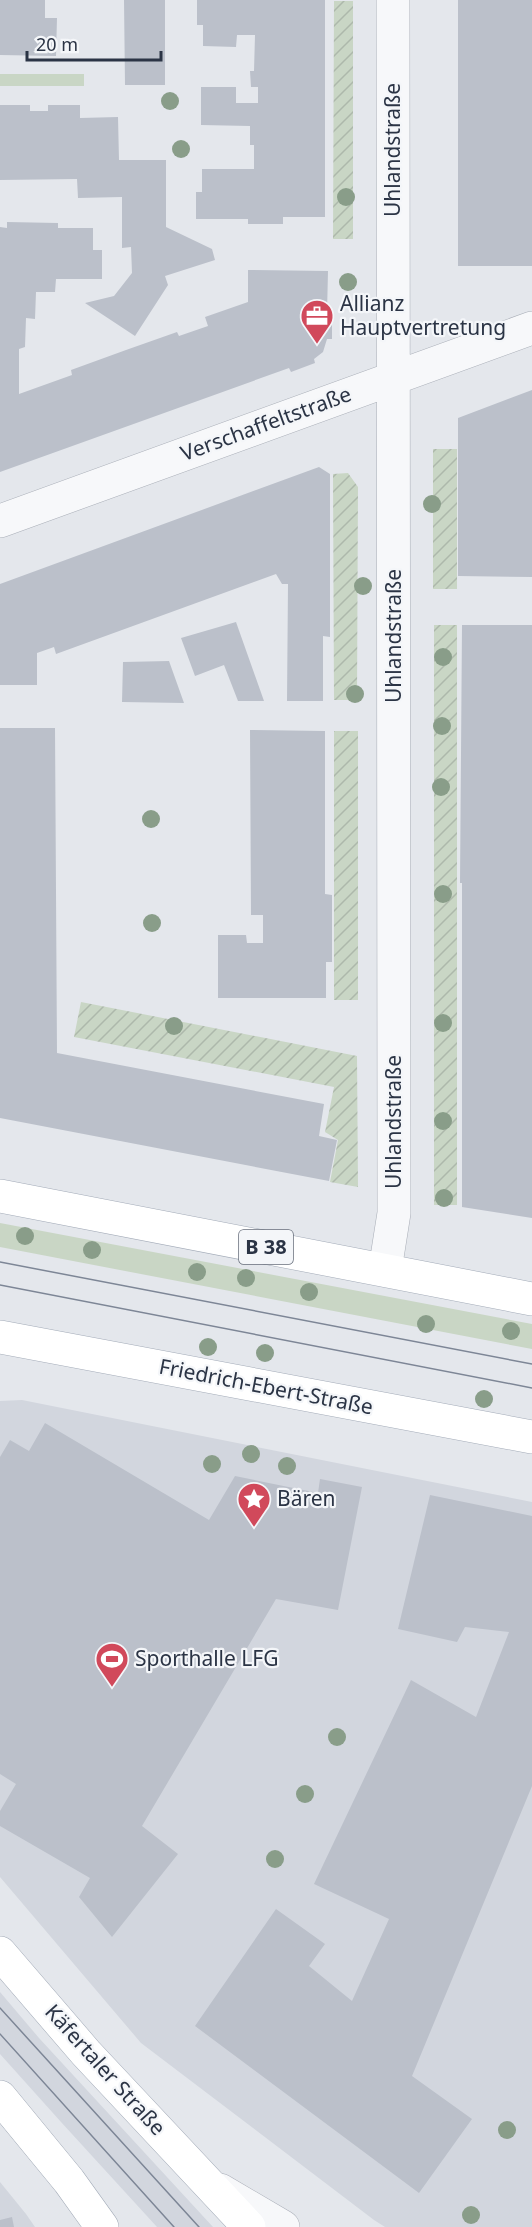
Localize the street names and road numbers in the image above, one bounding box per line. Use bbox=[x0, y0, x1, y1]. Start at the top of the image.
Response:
street label: Uhlandstraße bbox=[378, 83, 406, 217]
street label: Verschaffeltstraße bbox=[176, 379, 355, 467]
street label: Uhlandstraße bbox=[379, 569, 407, 703]
street label: Uhlandstraße bbox=[379, 1055, 407, 1189]
road number: B 38 bbox=[239, 1230, 293, 1264]
street label: Friedrich-Ebert-Straße bbox=[157, 1352, 376, 1420]
street label: Käfertaler Straße bbox=[39, 1998, 172, 2141]

